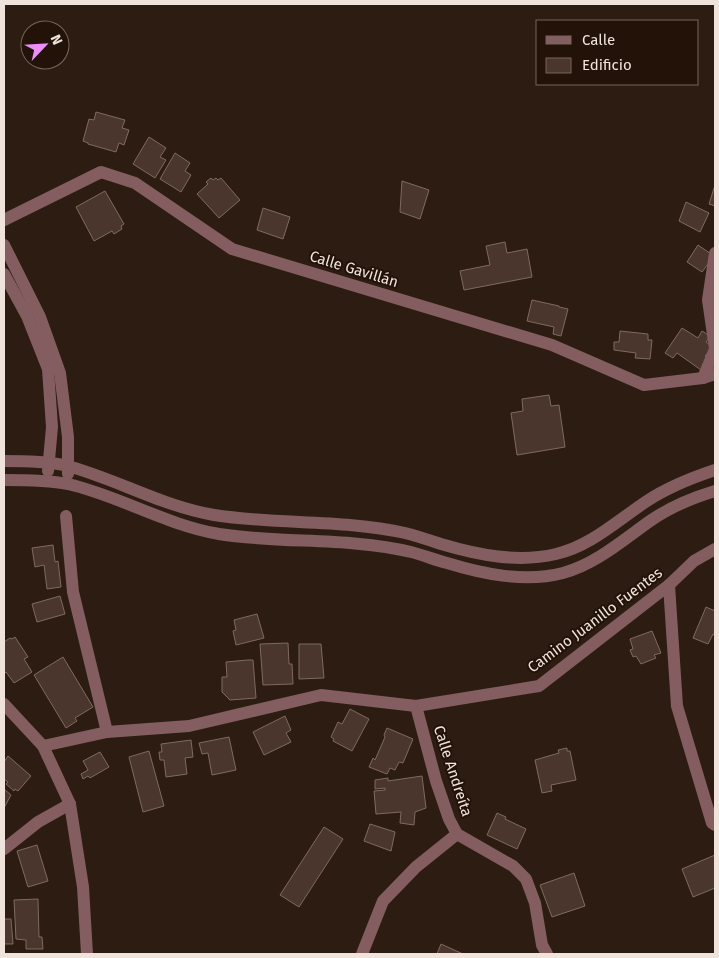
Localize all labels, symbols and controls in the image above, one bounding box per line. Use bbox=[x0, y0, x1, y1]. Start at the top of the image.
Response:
north arrow bbox=[20, 20, 70, 70]
legend bbox=[536, 20, 699, 85]
text: Calle bbox=[582, 31, 615, 49]
text: N bbox=[47, 32, 66, 48]
text: Edificio bbox=[582, 56, 632, 74]
street label: Calle Gavillán bbox=[307, 247, 401, 291]
street label: Camino Juanillo Fuentes bbox=[524, 564, 666, 676]
street label: Calle Andreíta bbox=[430, 723, 476, 819]

